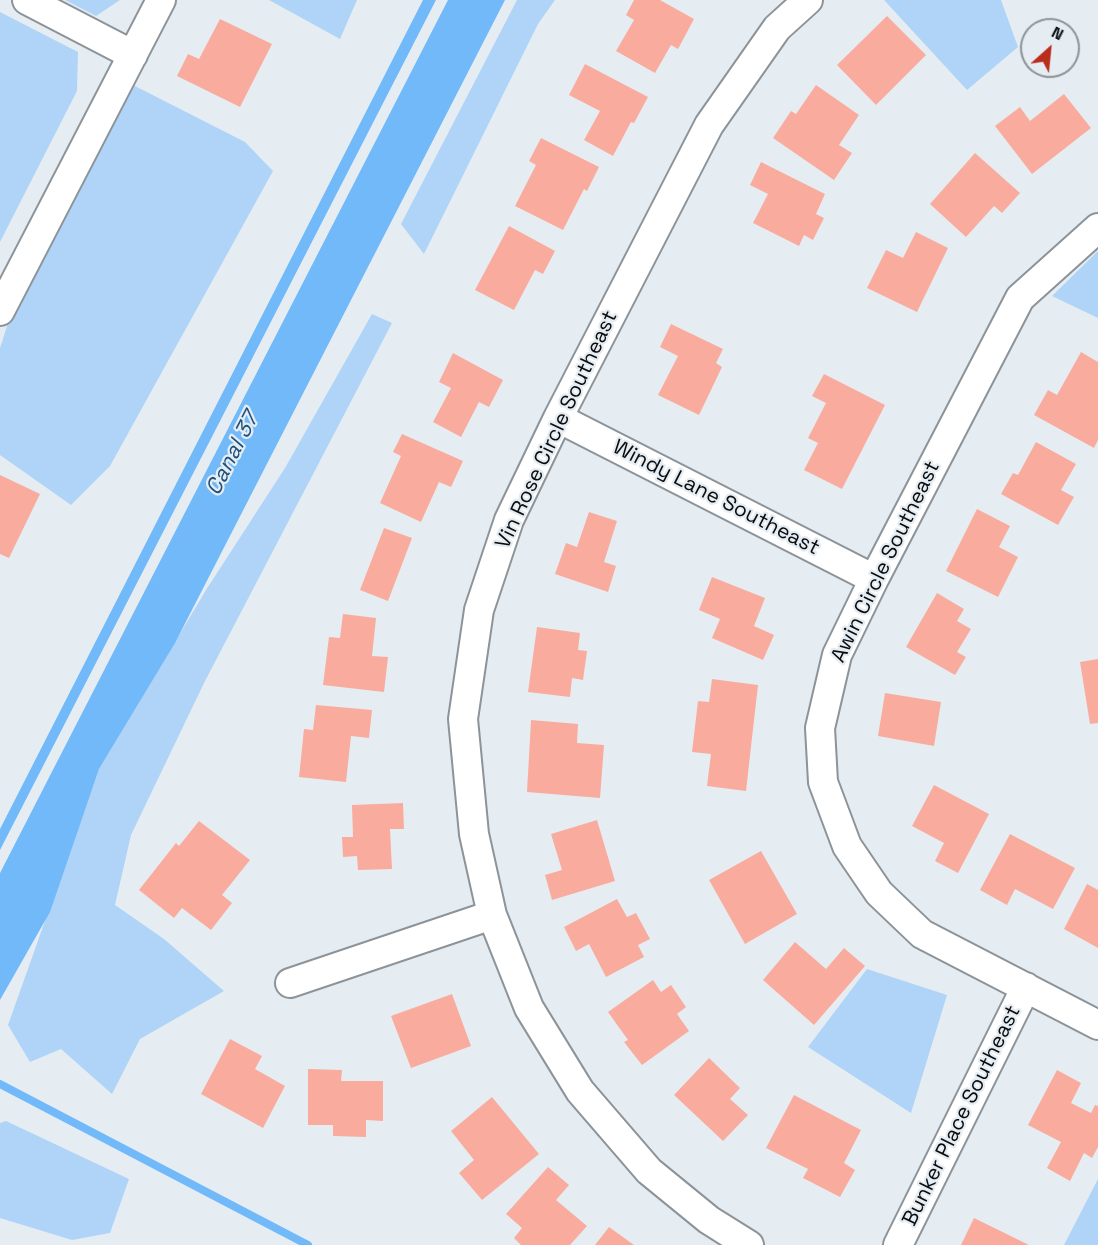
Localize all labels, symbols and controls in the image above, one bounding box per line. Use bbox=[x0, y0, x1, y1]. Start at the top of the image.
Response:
north arrow bbox=[1020, 18, 1080, 78]
text: N bbox=[1048, 22, 1067, 45]
street label: Vin Rose Circle Southeast bbox=[491, 307, 623, 553]
water label: Canal 37 bbox=[201, 408, 265, 500]
street label: Windy Lane Southeast bbox=[608, 435, 824, 561]
street label: Awin Circle Southeast bbox=[826, 457, 946, 667]
street label: Bunker Place Southeast bbox=[898, 1002, 1026, 1230]

